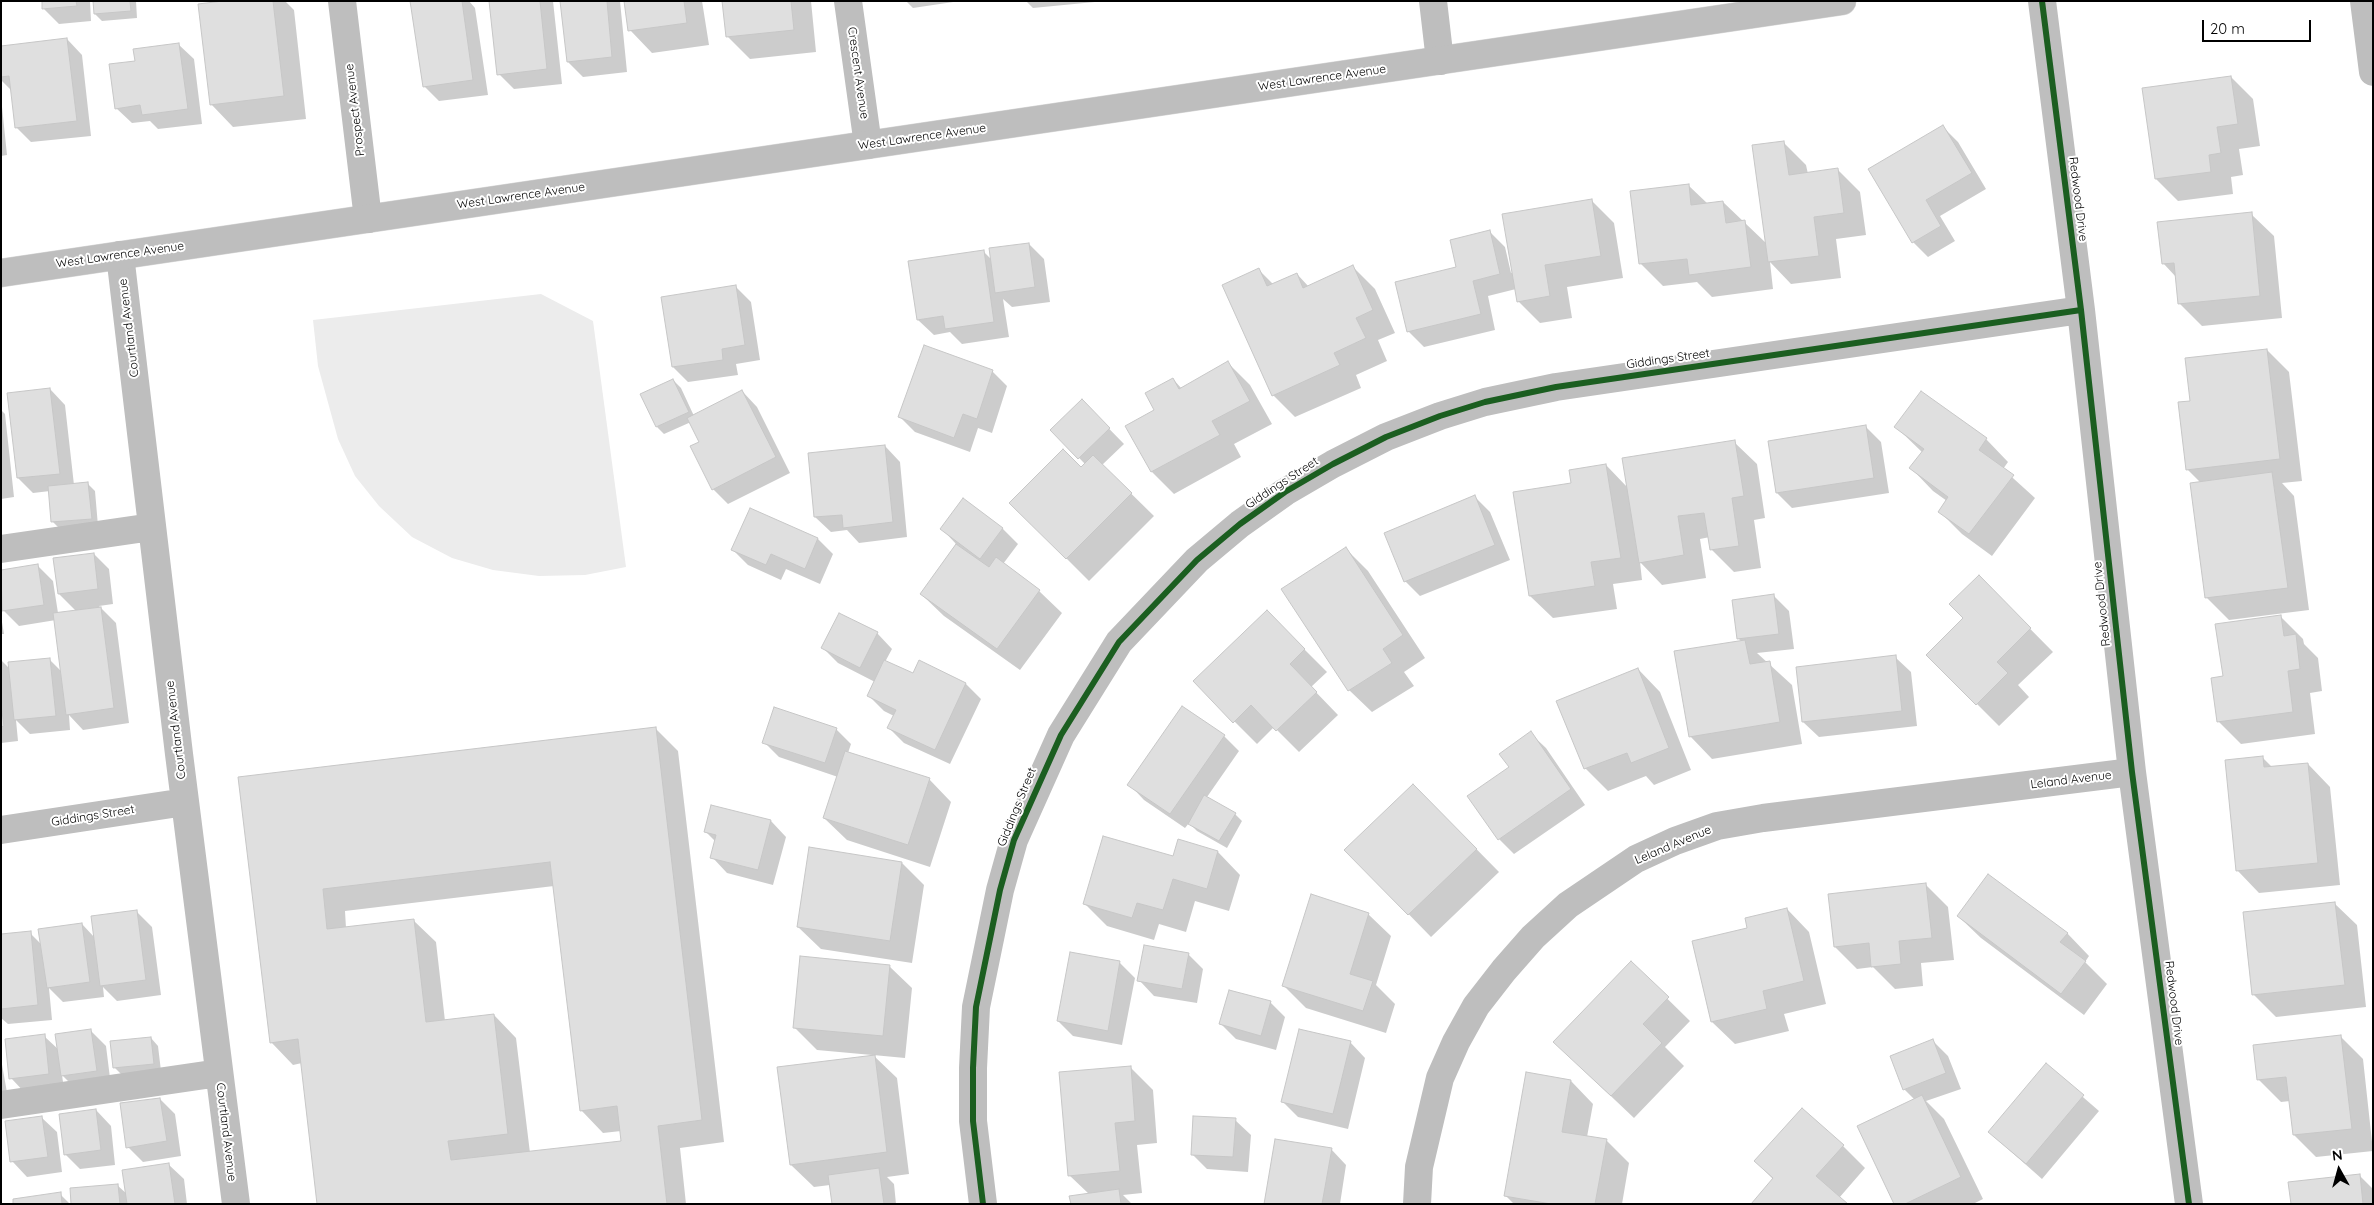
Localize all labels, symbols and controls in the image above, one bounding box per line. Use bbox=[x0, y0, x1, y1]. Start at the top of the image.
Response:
scale bar bbox=[2204, 10, 2313, 42]
text: 20 m bbox=[2210, 19, 2245, 38]
street label: Crescent Avenue bbox=[844, 26, 872, 120]
street label: West Lawrence Avenue bbox=[1257, 62, 1387, 94]
street label: Prospect Avenue bbox=[342, 63, 368, 157]
street label: West Lawrence Avenue bbox=[857, 121, 987, 153]
street label: Redwood Drive bbox=[2066, 156, 2090, 242]
street label: West Lawrence Avenue bbox=[456, 180, 586, 212]
street label: West Lawrence Avenue bbox=[55, 239, 185, 271]
street label: Courtland Avenue bbox=[116, 278, 142, 378]
street label: Giddings Street bbox=[1625, 346, 1711, 372]
street label: Giddings Street bbox=[1243, 454, 1321, 512]
street label: Redwood Drive bbox=[2090, 561, 2114, 647]
street label: Courtland Avenue bbox=[163, 680, 189, 780]
street label: Giddings Street bbox=[995, 765, 1039, 849]
street label: Leland Avenue bbox=[2030, 768, 2112, 792]
street label: Giddings Street bbox=[50, 802, 136, 830]
street label: Leland Avenue bbox=[1633, 822, 1713, 868]
street label: Redwood Drive bbox=[2162, 960, 2186, 1046]
street label: Courtland Avenue bbox=[213, 1082, 239, 1182]
north arrow bbox=[2314, 1145, 2364, 1195]
text: N bbox=[2331, 1146, 2343, 1165]

